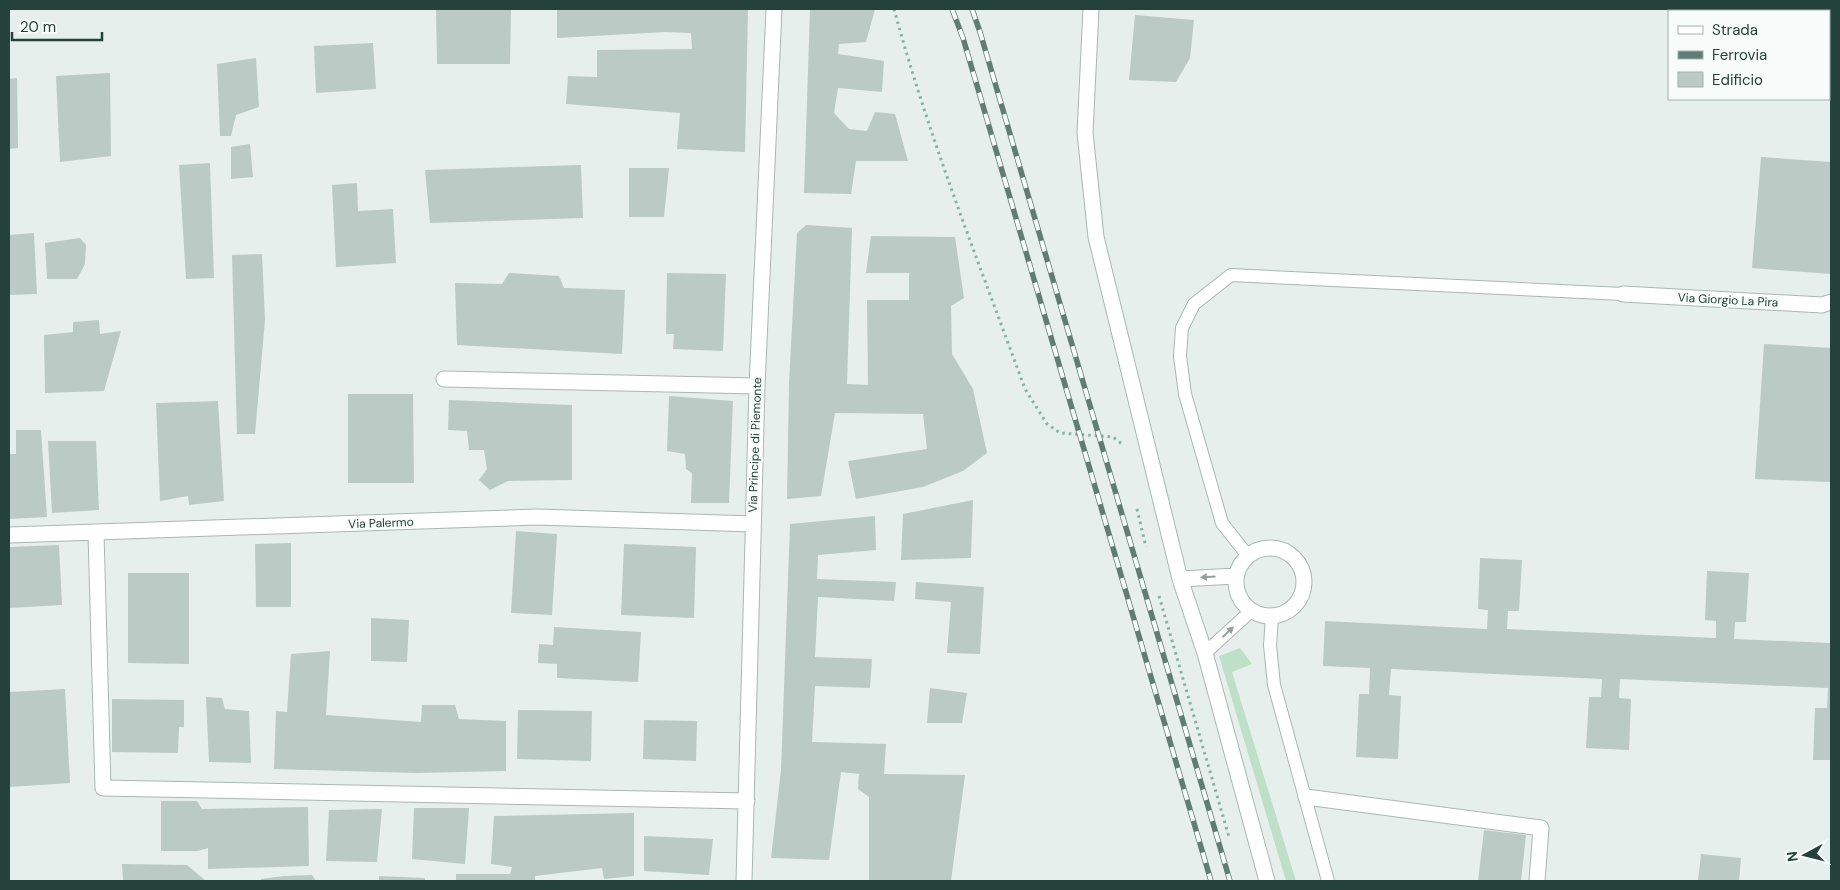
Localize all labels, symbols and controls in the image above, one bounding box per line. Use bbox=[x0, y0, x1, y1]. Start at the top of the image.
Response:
scale bar bbox=[12, 10, 102, 42]
legend bbox=[1668, 10, 1830, 100]
text: 20 m bbox=[20, 17, 56, 37]
text: Strada bbox=[1712, 20, 1758, 40]
text: Ferrovia bbox=[1712, 45, 1767, 65]
text: Edificio bbox=[1712, 70, 1763, 90]
street label: Via Giorgio La Pira bbox=[1677, 289, 1779, 311]
street label: Via Principe di Piemonte bbox=[745, 377, 765, 513]
street label: Via Palermo bbox=[348, 514, 414, 532]
one-way arrow bbox=[1200, 574, 1216, 582]
one-way arrow bbox=[1222, 626, 1234, 638]
north arrow bbox=[1780, 830, 1830, 880]
text: N bbox=[1783, 850, 1802, 863]

